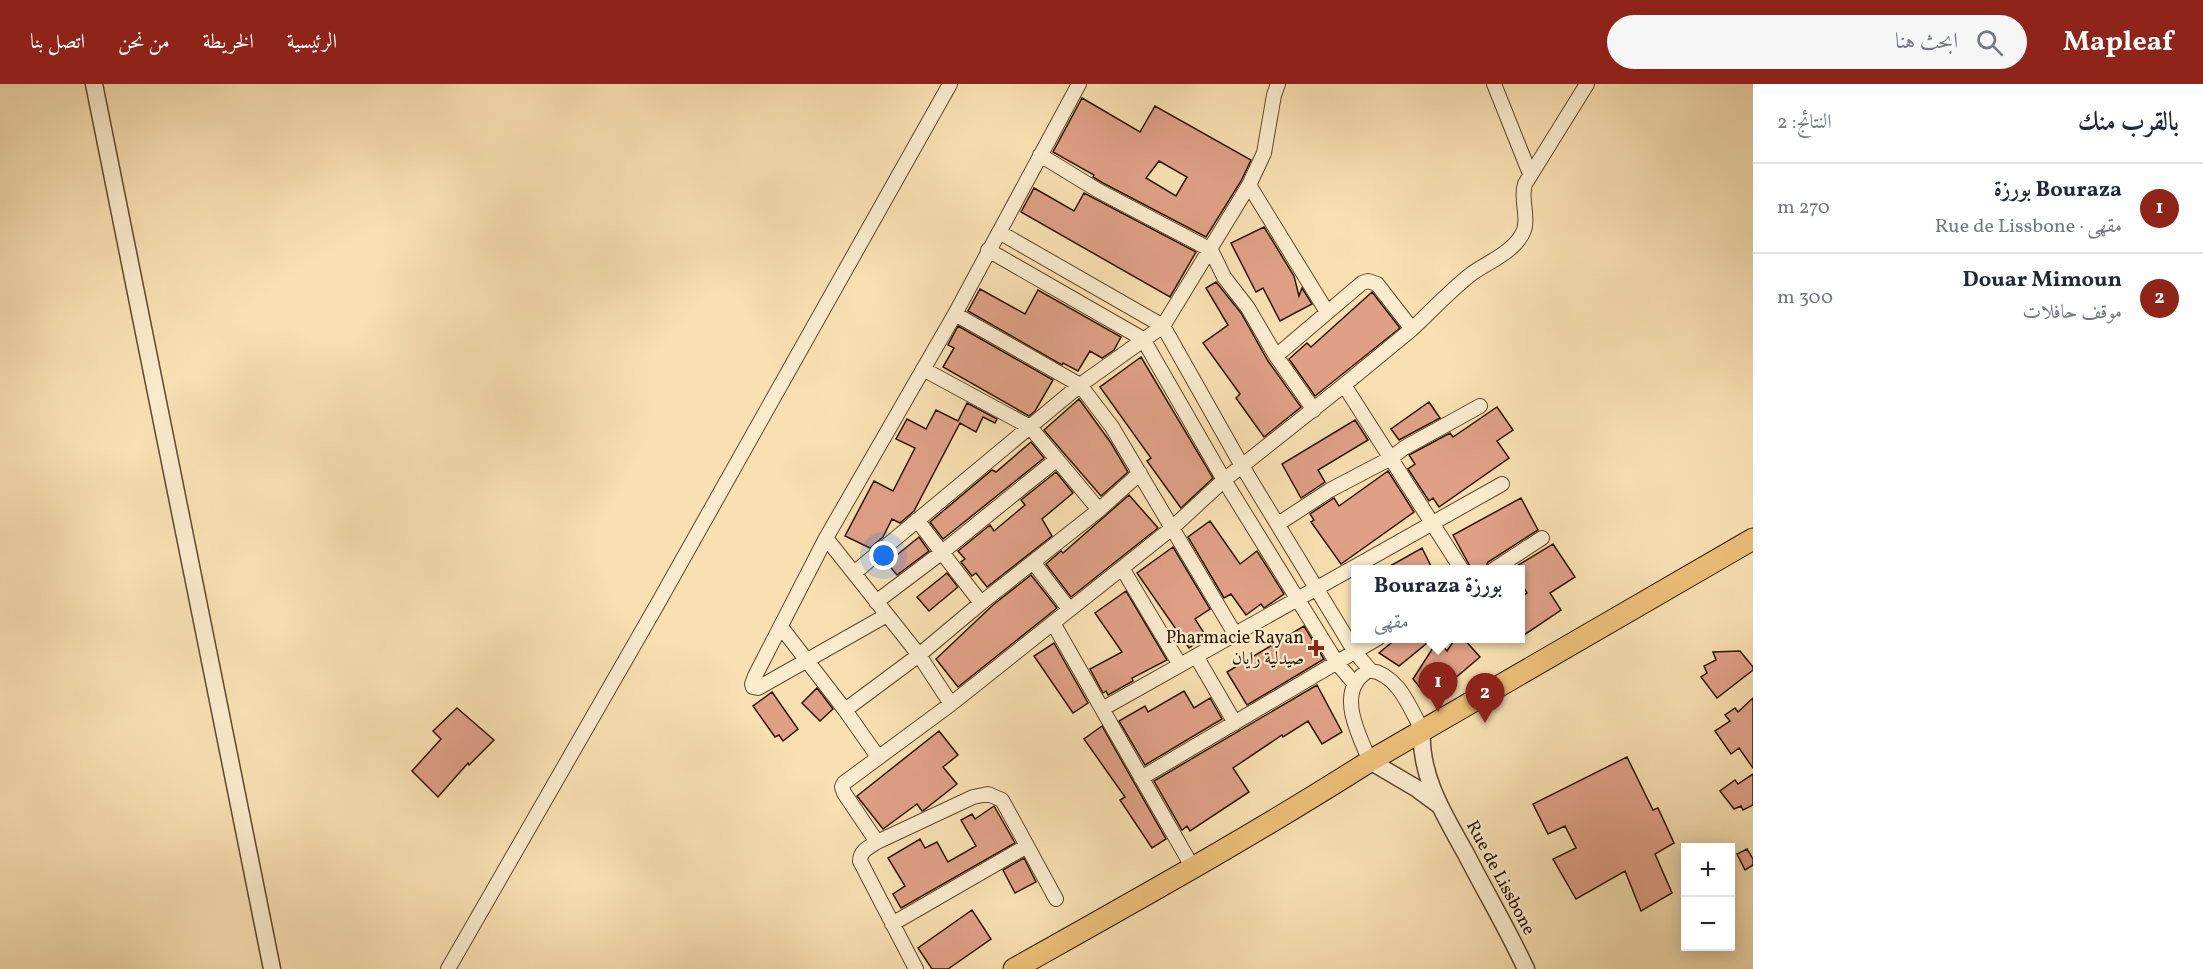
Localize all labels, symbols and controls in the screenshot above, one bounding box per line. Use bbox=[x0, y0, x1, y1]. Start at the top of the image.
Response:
search box bbox=[1607, 15, 2027, 69]
text: Mapleaf bbox=[2063, 23, 2173, 62]
icon: search bbox=[1973, 26, 2006, 59]
text: ابحث هنا bbox=[1895, 27, 1958, 58]
text: اتصل بنا bbox=[30, 28, 85, 57]
text: من نحن bbox=[118, 28, 170, 57]
text: الخريطة bbox=[203, 28, 254, 57]
text: الرئيسية bbox=[287, 28, 337, 57]
text: بالقرب منك bbox=[2078, 105, 2179, 141]
text: النتائج: 2 bbox=[1777, 109, 1832, 137]
text: Bouraza بورزة bbox=[1994, 175, 2122, 206]
text: 270 m bbox=[1777, 194, 1830, 222]
text: 1 bbox=[2155, 194, 2164, 222]
text: مقهى · Rue de Lissbone bbox=[1935, 213, 2122, 241]
text: Douar Mimoun bbox=[1963, 265, 2122, 296]
text: 300 m bbox=[1777, 284, 1833, 312]
text: 2 bbox=[2154, 284, 2165, 312]
text: موقف حافلات bbox=[2022, 299, 2122, 327]
your location bbox=[869, 541, 898, 570]
popup bbox=[1351, 565, 1525, 643]
text: Bouraza بورزة bbox=[1374, 571, 1502, 602]
text: مقهى bbox=[1374, 609, 1409, 637]
place label: Pharmacie Rayan صيدلية رايان bbox=[1166, 626, 1304, 672]
marker: Pharmacie Rayan صيدلية رايان bbox=[1309, 641, 1323, 655]
pin: 1 bbox=[1418, 662, 1458, 712]
pin: 2 bbox=[1466, 674, 1504, 723]
street label: Rue de Lissbone bbox=[1459, 816, 1541, 940]
map controls bbox=[1681, 843, 1735, 951]
button: + bbox=[1681, 843, 1735, 897]
button: − bbox=[1681, 897, 1735, 951]

